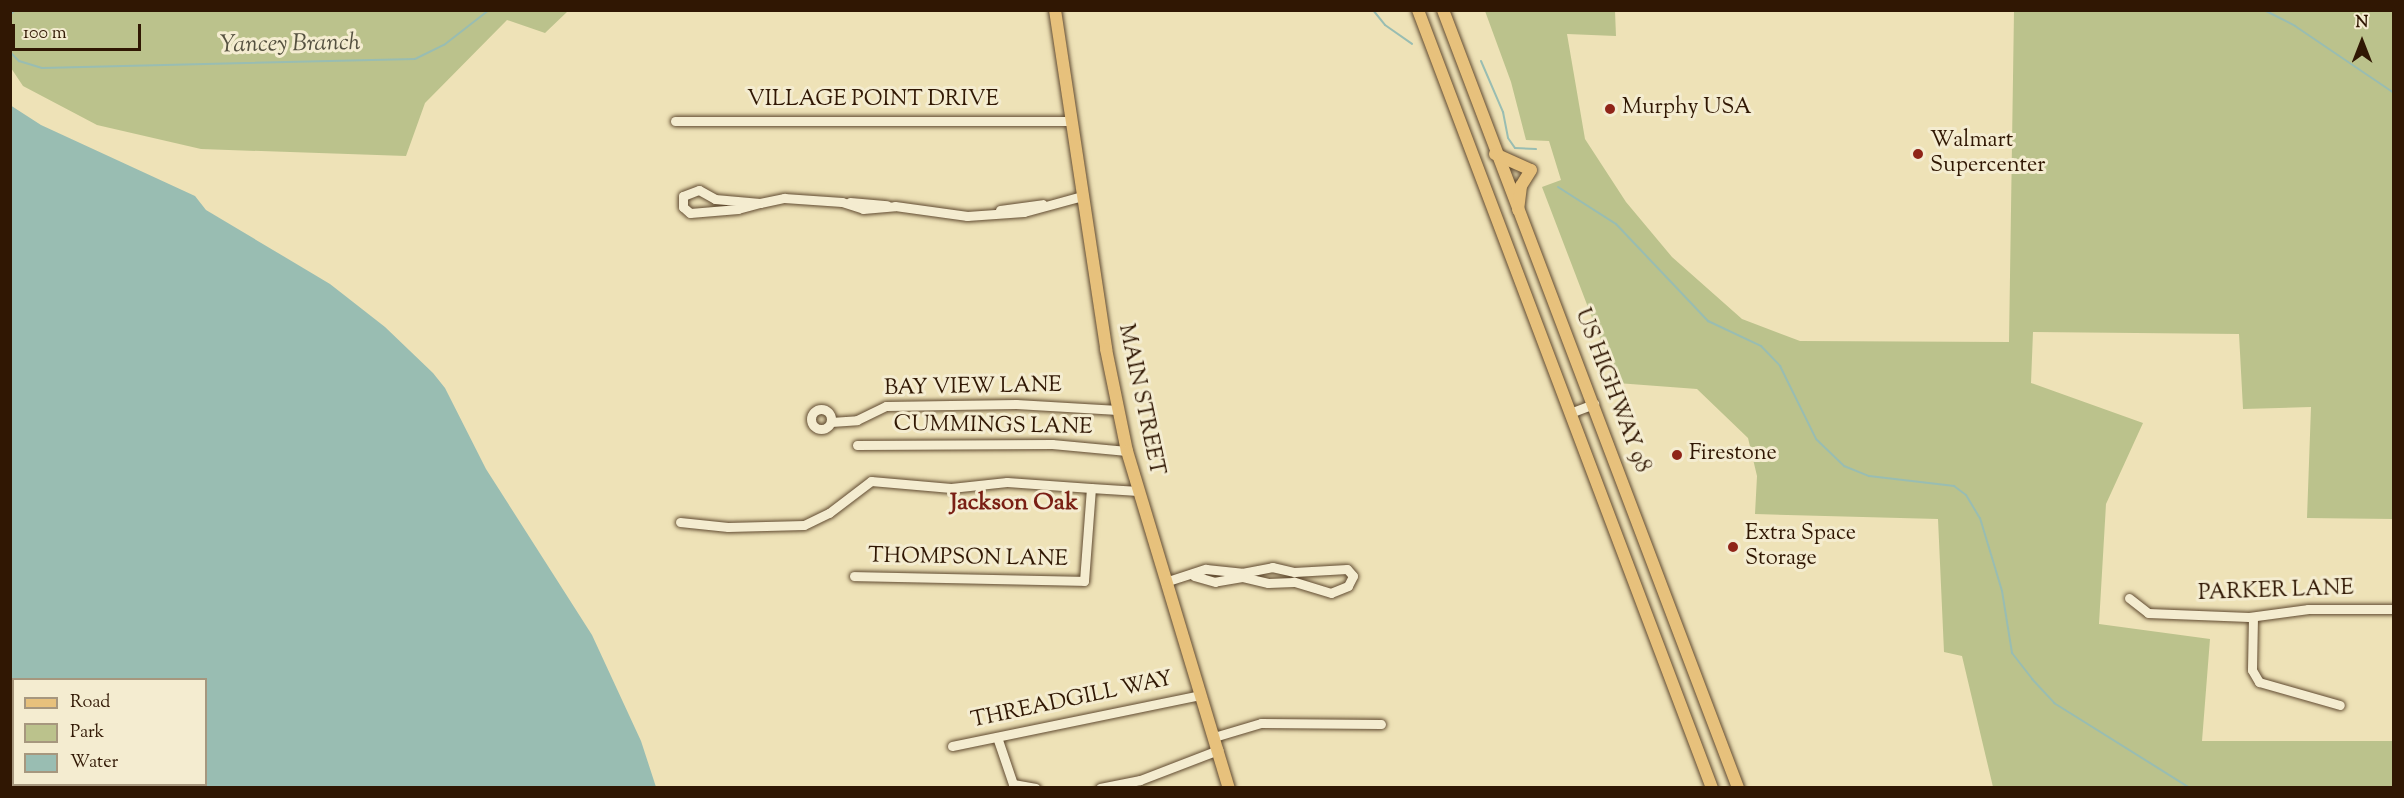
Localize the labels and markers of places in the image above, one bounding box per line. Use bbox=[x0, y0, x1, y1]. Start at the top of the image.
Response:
place label: Murphy USA bbox=[1622, 96, 1752, 122]
marker: Murphy USA bbox=[1603, 102, 1617, 116]
place label: Walmart Supercenter bbox=[1930, 128, 2045, 180]
marker: Walmart Supercenter bbox=[1911, 147, 1925, 161]
place label: Firestone bbox=[1689, 442, 1777, 468]
marker: Firestone bbox=[1670, 448, 1684, 462]
place label: Extra Space Storage bbox=[1745, 521, 1856, 572]
marker: Extra Space Storage bbox=[1726, 540, 1740, 554]

